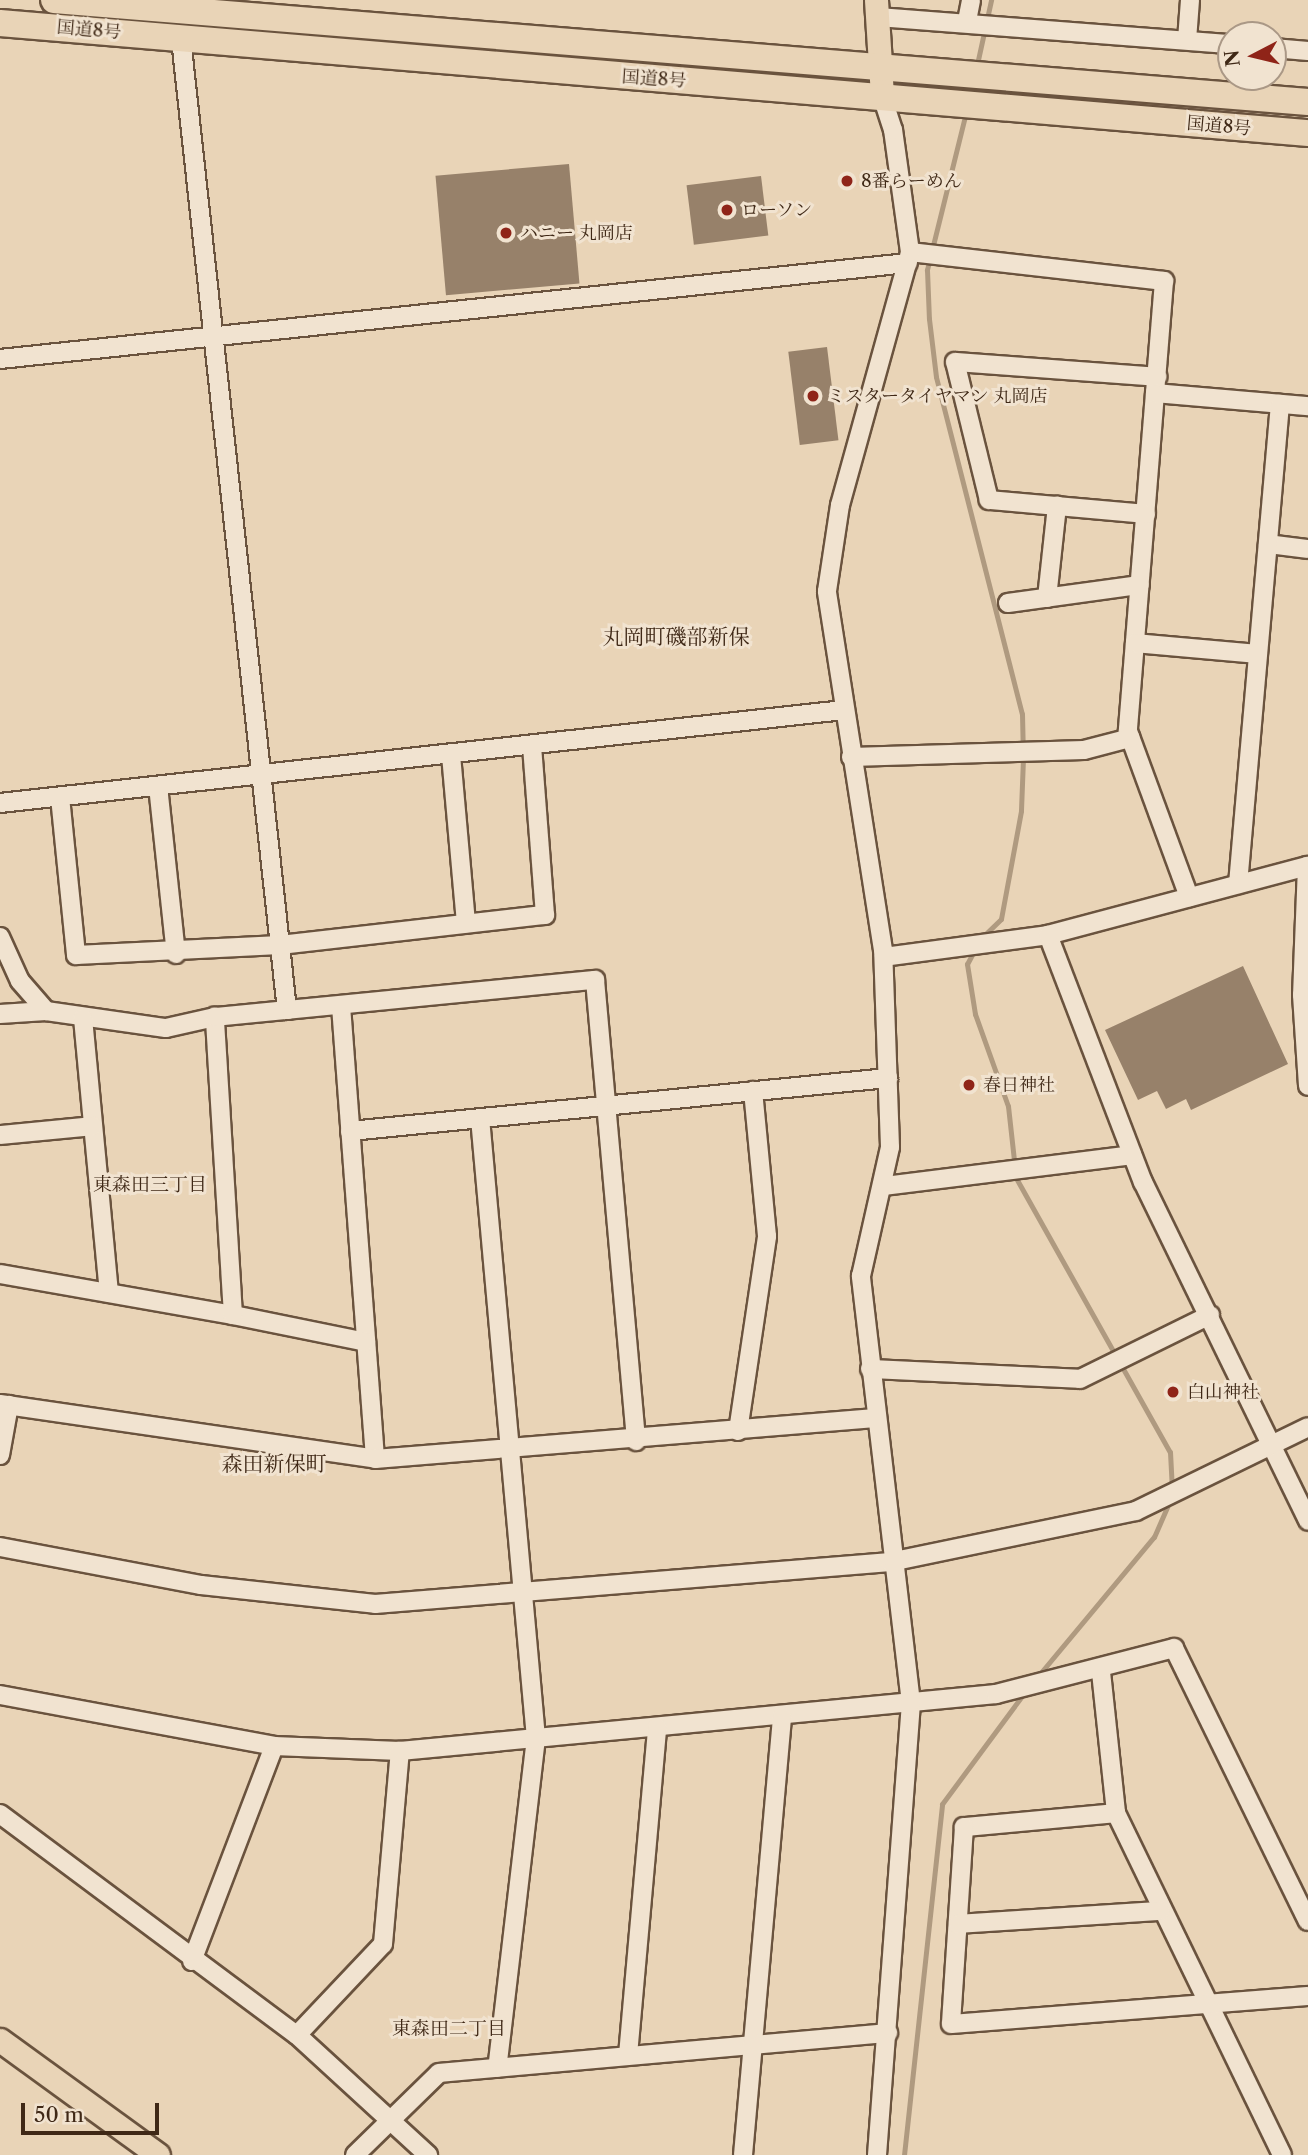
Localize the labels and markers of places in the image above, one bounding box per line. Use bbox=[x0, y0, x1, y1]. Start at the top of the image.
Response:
place label: 8番らーめん bbox=[861, 170, 962, 192]
marker: 8番らーめん bbox=[839, 173, 855, 189]
place label: ローソン bbox=[741, 199, 813, 221]
marker: ローソン bbox=[719, 202, 735, 218]
place label: ハニー 丸岡店 bbox=[520, 222, 633, 244]
marker: ハニー 丸岡店 bbox=[498, 225, 514, 241]
place label: ミスタータイヤマン 丸岡店 bbox=[827, 385, 1048, 407]
marker: ミスタータイヤマン 丸岡店 bbox=[805, 388, 821, 404]
place label: 春日神社 bbox=[983, 1074, 1055, 1096]
marker: 春日神社 bbox=[961, 1077, 977, 1093]
place label: 白山神社 bbox=[1187, 1381, 1259, 1403]
marker: 白山神社 bbox=[1165, 1384, 1181, 1400]

